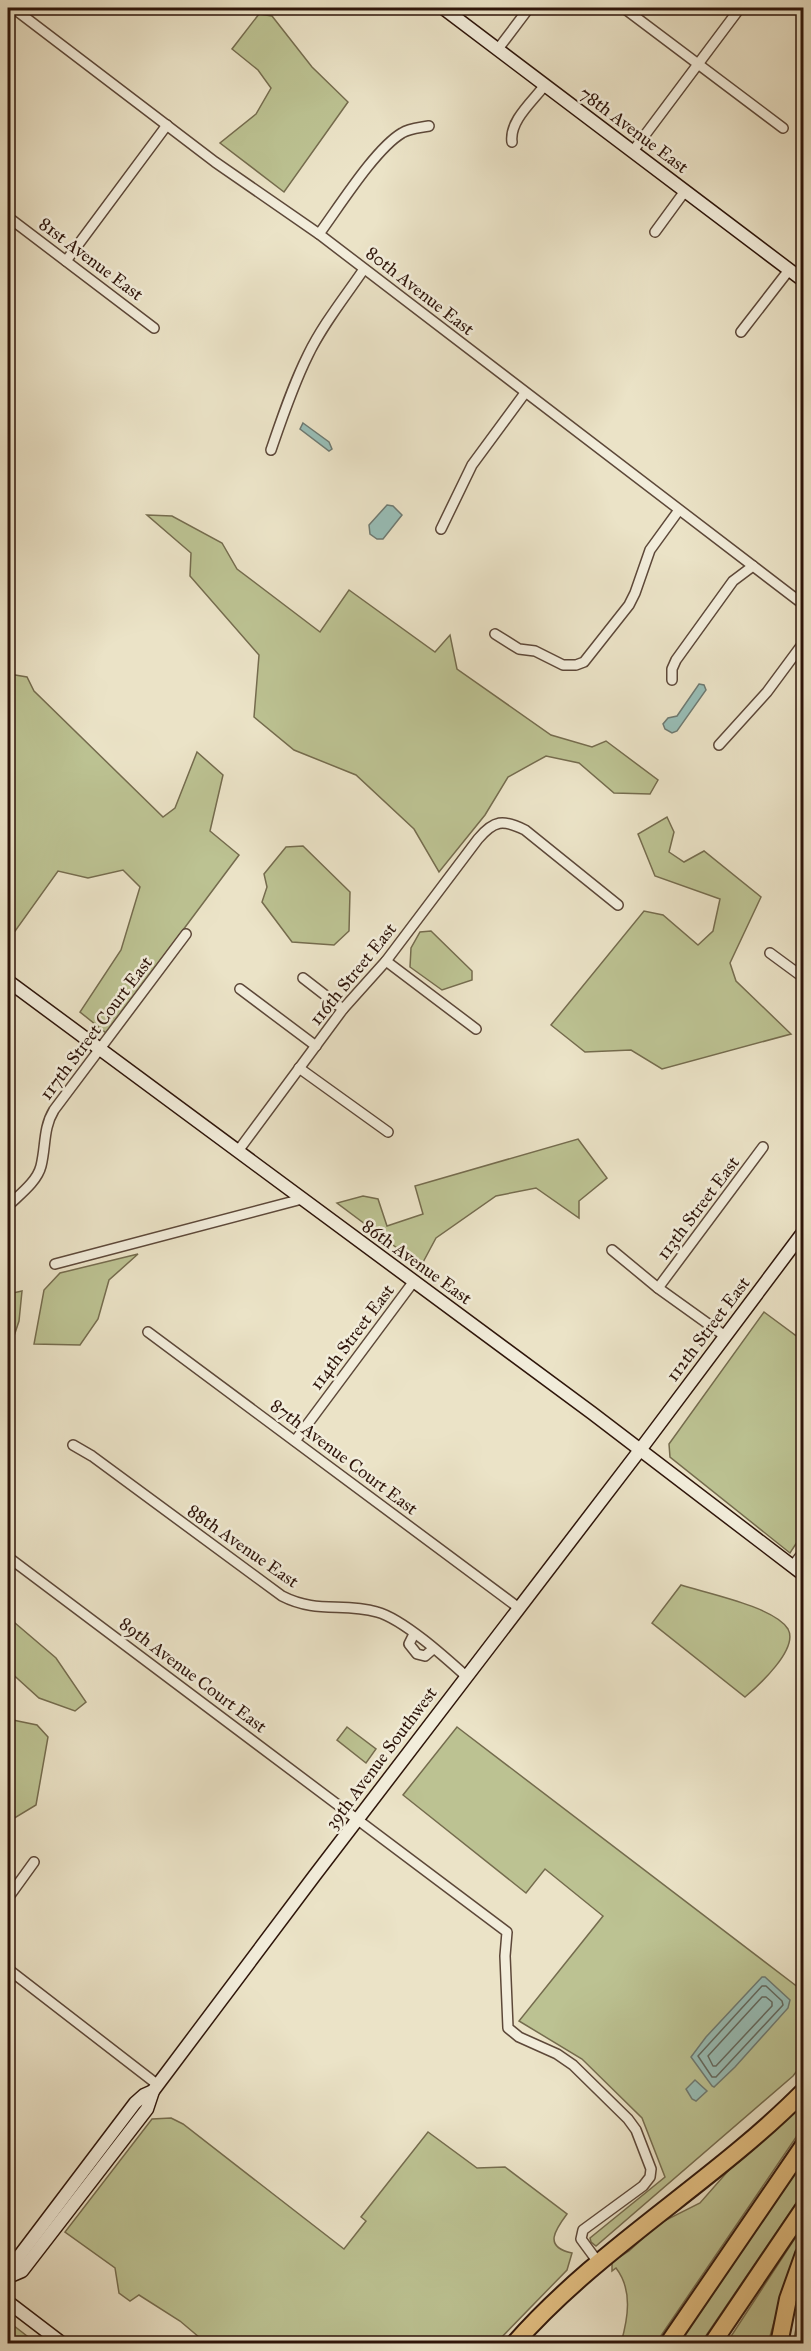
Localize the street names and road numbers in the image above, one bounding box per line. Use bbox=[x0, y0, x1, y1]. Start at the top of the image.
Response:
street label: 78th Avenue East bbox=[575, 82, 693, 179]
street label: 81st Avenue East bbox=[35, 213, 148, 306]
street label: 80th Avenue East bbox=[361, 242, 479, 341]
street label: 116th Street East bbox=[305, 918, 401, 1030]
street label: 117th Street Court East bbox=[35, 951, 158, 1104]
street label: 113th Street East bbox=[652, 1151, 744, 1264]
street label: 86th Avenue East bbox=[358, 1215, 477, 1310]
street label: 112th Street East bbox=[661, 1272, 755, 1386]
street label: 114th Street East bbox=[305, 1279, 399, 1394]
street label: 87th Avenue Court East bbox=[266, 1394, 423, 1520]
street label: 88th Avenue East bbox=[183, 1499, 303, 1593]
street label: 89th Avenue Court East bbox=[115, 1612, 272, 1738]
street label: 39th Avenue Southwest bbox=[320, 1682, 442, 1833]

